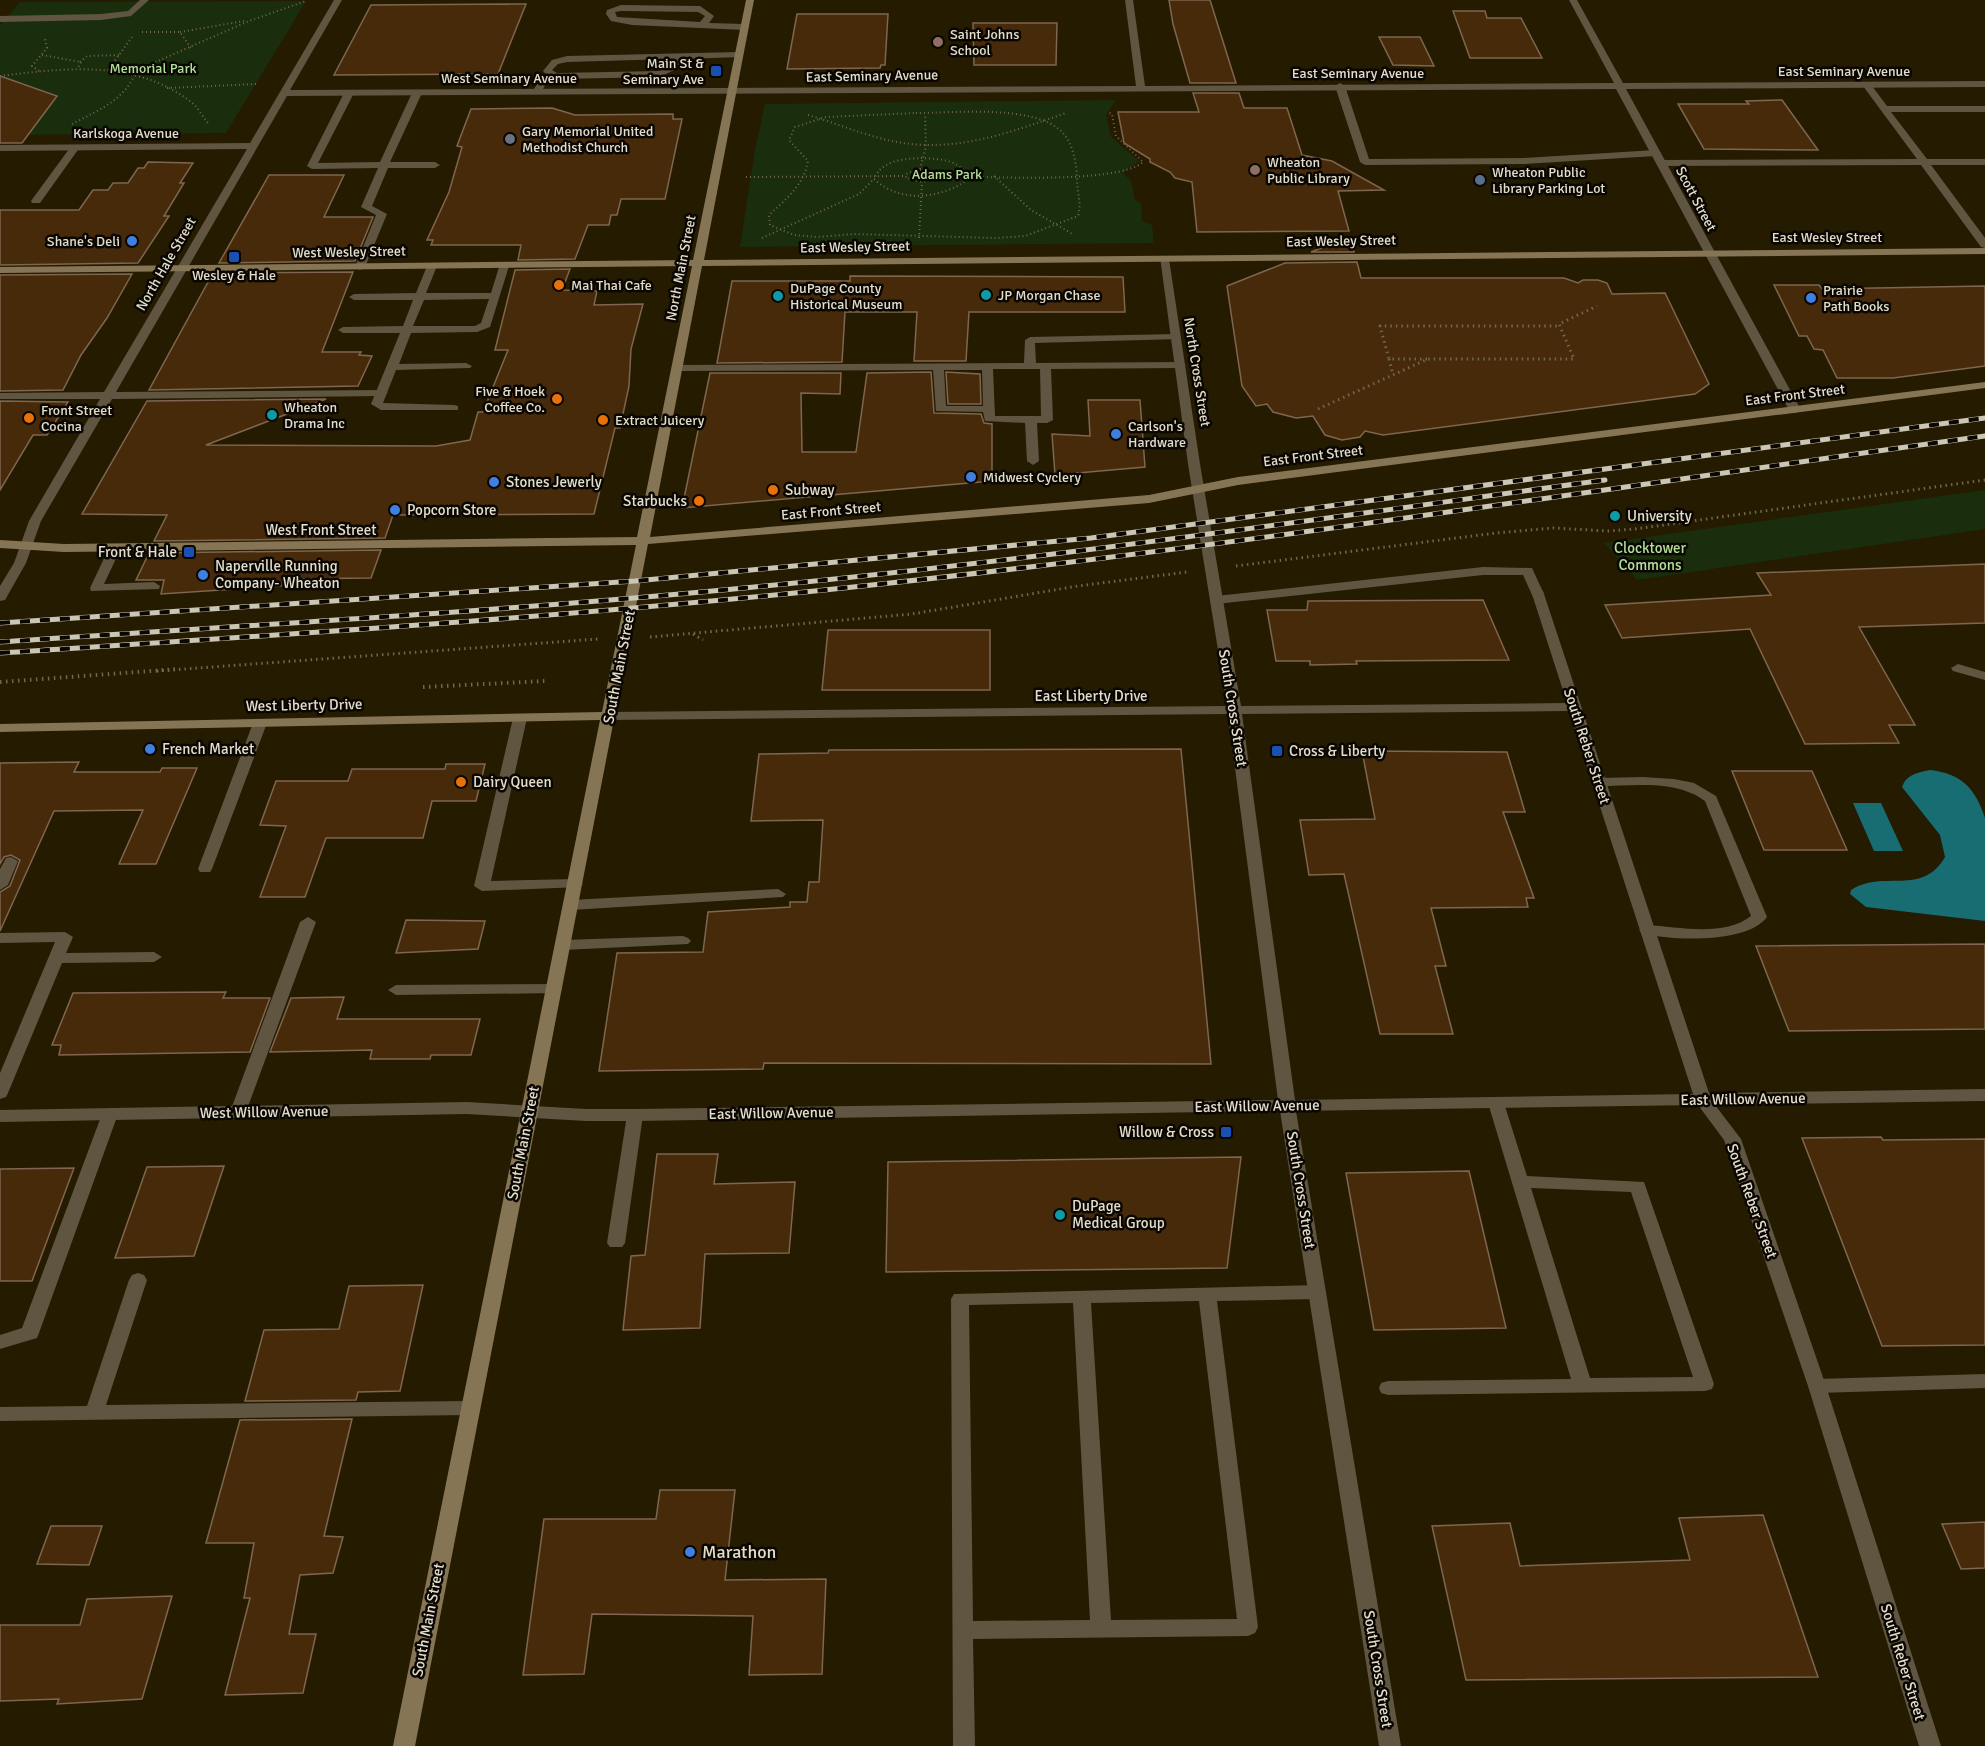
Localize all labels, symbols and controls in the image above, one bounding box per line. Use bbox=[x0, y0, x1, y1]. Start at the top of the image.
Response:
place label: Saint Johns School bbox=[950, 26, 1019, 59]
marker: Saint Johns School bbox=[931, 35, 945, 49]
place label: Main St & Seminary Ave bbox=[623, 55, 704, 88]
park label: Memorial Park bbox=[109, 60, 197, 77]
street label: East Seminary Avenue bbox=[1778, 63, 1910, 80]
marker: Main St & Seminary Ave bbox=[709, 64, 723, 78]
street label: East Seminary Avenue bbox=[1292, 65, 1424, 82]
street label: East Seminary Avenue bbox=[806, 66, 938, 86]
street label: West Seminary Avenue bbox=[441, 70, 577, 87]
place label: Gary Memorial United Methodist Church bbox=[522, 123, 653, 156]
street label: Karlskoga Avenue bbox=[73, 125, 179, 142]
marker: Gary Memorial United Methodist Church bbox=[503, 132, 517, 146]
place label: Wheaton Public Library bbox=[1267, 154, 1350, 187]
marker: Wheaton Public Library bbox=[1248, 163, 1262, 177]
place label: Wheaton Public Library Parking Lot bbox=[1492, 164, 1605, 197]
street label: Scott Street bbox=[1672, 164, 1720, 234]
park label: Adams Park bbox=[912, 166, 982, 183]
marker: Wheaton Public Library Parking Lot bbox=[1473, 173, 1487, 187]
street label: North Hale Street bbox=[132, 214, 200, 314]
street label: North Main Street bbox=[662, 214, 700, 322]
street label: East Wesley Street bbox=[1772, 229, 1882, 246]
street label: East Wesley Street bbox=[1286, 232, 1396, 250]
place label: Shane's Deli bbox=[47, 233, 120, 250]
marker: Shane's Deli bbox=[125, 234, 139, 248]
street label: East Wesley Street bbox=[800, 238, 910, 256]
street label: West Wesley Street bbox=[292, 243, 406, 261]
marker: Wesley & Hale bbox=[227, 250, 241, 264]
place label: Wesley & Hale bbox=[192, 267, 276, 284]
place label: Mai Thai Cafe bbox=[571, 277, 652, 294]
marker: Mai Thai Cafe bbox=[552, 278, 566, 292]
place label: DuPage County Historical Museum bbox=[790, 280, 902, 313]
place label: Prairie Path Books bbox=[1823, 282, 1889, 315]
place label: JP Morgan Chase bbox=[998, 287, 1100, 304]
marker: JP Morgan Chase bbox=[979, 288, 993, 302]
marker: DuPage County Historical Museum bbox=[771, 289, 785, 303]
marker: Prairie Path Books bbox=[1804, 291, 1818, 305]
street label: North Cross Street bbox=[1180, 316, 1214, 428]
street label: East Front Street bbox=[1744, 380, 1846, 410]
place label: Five & Hoek Coffee Co. bbox=[475, 383, 545, 416]
marker: Five & Hoek Coffee Co. bbox=[550, 392, 564, 406]
place label: Wheaton Drama Inc bbox=[284, 399, 345, 432]
place label: Front Street Cocina bbox=[41, 402, 112, 435]
marker: Wheaton Drama Inc bbox=[265, 408, 279, 422]
marker: Front Street Cocina bbox=[22, 411, 36, 425]
place label: Extract Juicery bbox=[615, 412, 705, 429]
marker: Extract Juicery bbox=[596, 413, 610, 427]
place label: Carlson's Hardware bbox=[1128, 418, 1186, 451]
marker: Carlson's Hardware bbox=[1109, 427, 1123, 441]
street label: East Front Street bbox=[1262, 441, 1364, 471]
place label: Midwest Cyclery bbox=[983, 469, 1081, 486]
marker: Midwest Cyclery bbox=[964, 470, 978, 484]
place label: Stones Jewerly bbox=[506, 473, 602, 491]
marker: Stones Jewerly bbox=[487, 475, 501, 489]
place label: Subway bbox=[785, 481, 835, 499]
marker: Subway bbox=[766, 483, 780, 497]
place label: Starbucks bbox=[623, 492, 687, 510]
marker: Starbucks bbox=[692, 494, 706, 508]
street label: East Front Street bbox=[780, 498, 882, 524]
place label: Popcorn Store bbox=[407, 501, 497, 519]
marker: Popcorn Store bbox=[388, 503, 402, 517]
place label: University bbox=[1627, 507, 1692, 525]
marker: University bbox=[1608, 509, 1622, 523]
street label: West Front Street bbox=[265, 521, 377, 539]
park label: Clocktower Commons bbox=[1614, 539, 1687, 574]
place label: Front & Hale bbox=[98, 543, 177, 561]
marker: Front & Hale bbox=[182, 545, 196, 559]
place label: Naperville Running Company- Wheaton bbox=[215, 557, 340, 592]
marker: Naperville Running Company- Wheaton bbox=[196, 568, 210, 582]
street label: South Main Street bbox=[599, 609, 639, 725]
street label: South Cross Street bbox=[1215, 648, 1251, 768]
street label: South Reber Street bbox=[1560, 686, 1614, 806]
street label: East Liberty Drive bbox=[1034, 687, 1148, 705]
street label: West Liberty Drive bbox=[245, 695, 363, 715]
place label: French Market bbox=[162, 740, 254, 758]
marker: French Market bbox=[143, 742, 157, 756]
place label: Cross & Liberty bbox=[1289, 742, 1385, 760]
marker: Cross & Liberty bbox=[1270, 744, 1284, 758]
place label: Dairy Queen bbox=[473, 773, 552, 791]
marker: Dairy Queen bbox=[454, 775, 468, 789]
street label: South Main Street bbox=[503, 1085, 543, 1201]
street label: East Willow Avenue bbox=[1680, 1089, 1806, 1109]
street label: East Willow Avenue bbox=[1194, 1096, 1320, 1116]
street label: West Willow Avenue bbox=[199, 1102, 329, 1122]
street label: East Willow Avenue bbox=[708, 1103, 834, 1123]
place label: Willow & Cross bbox=[1119, 1123, 1214, 1141]
marker: Willow & Cross bbox=[1219, 1125, 1233, 1139]
street label: South Cross Street bbox=[1283, 1130, 1319, 1250]
street label: South Reber Street bbox=[1723, 1141, 1781, 1261]
place label: DuPage Medical Group bbox=[1072, 1197, 1165, 1232]
marker: DuPage Medical Group bbox=[1053, 1208, 1067, 1222]
place label: Marathon bbox=[702, 1541, 776, 1563]
marker: Marathon bbox=[683, 1545, 697, 1559]
street label: South Main Street bbox=[408, 1562, 448, 1678]
street label: South Reber Street bbox=[1877, 1602, 1929, 1722]
street label: South Cross Street bbox=[1360, 1609, 1396, 1729]

